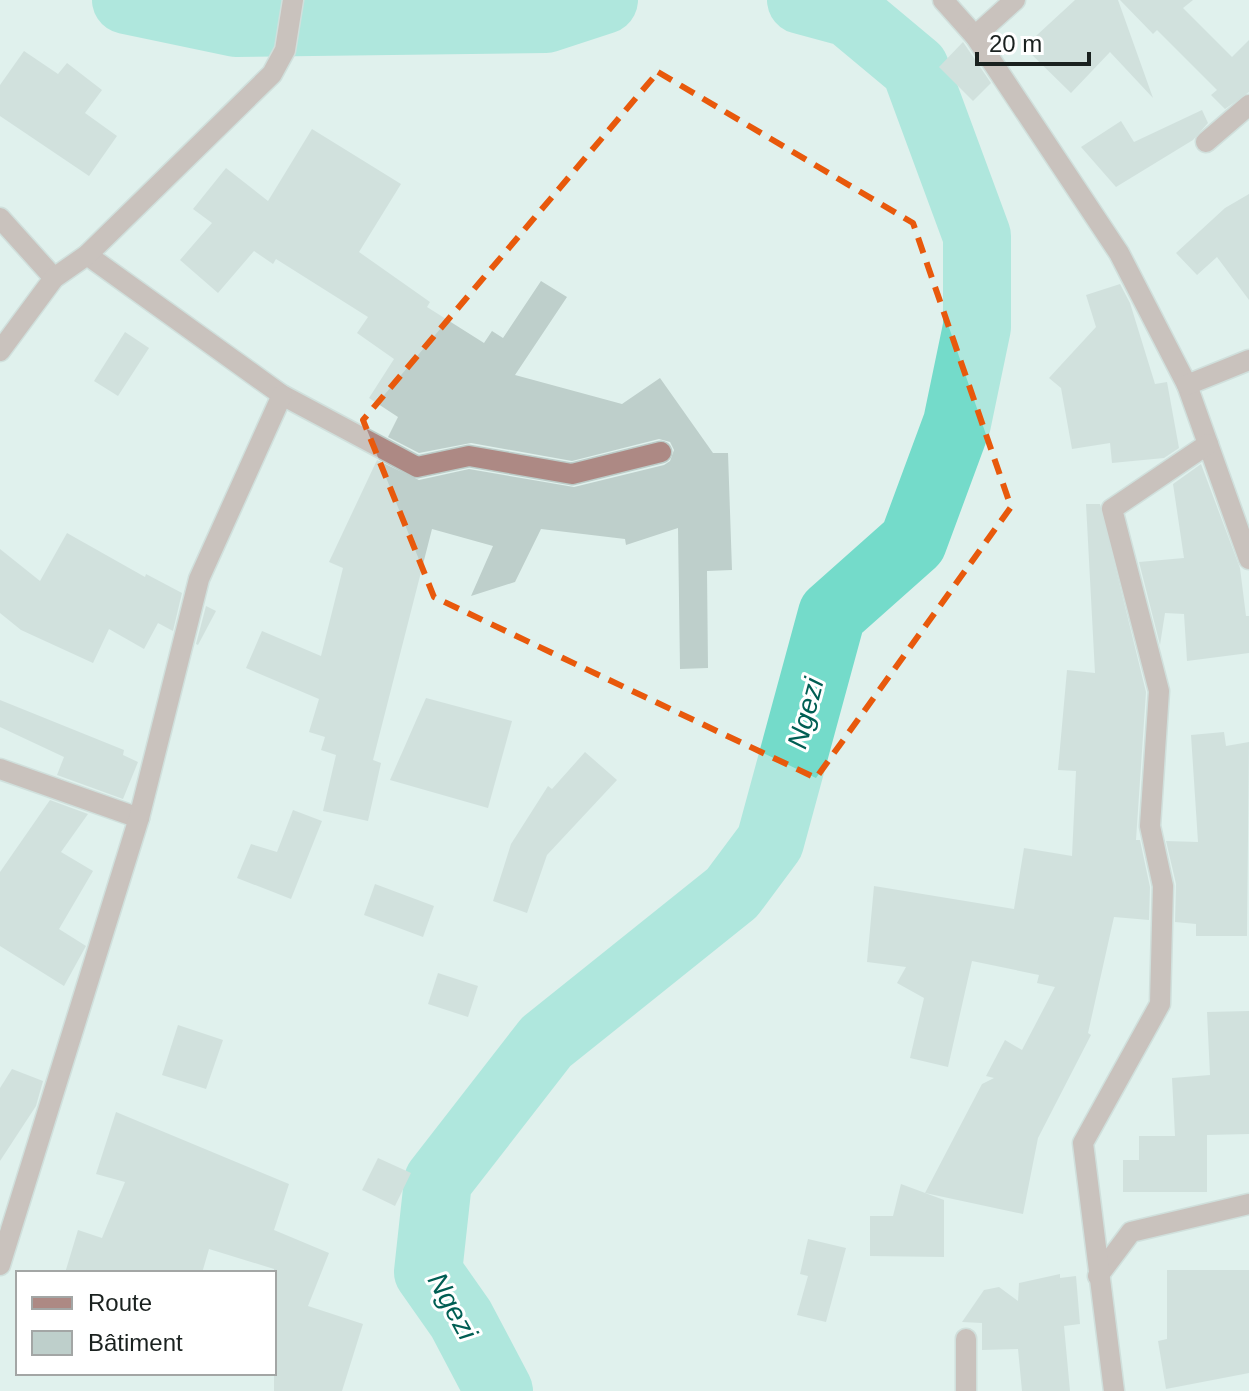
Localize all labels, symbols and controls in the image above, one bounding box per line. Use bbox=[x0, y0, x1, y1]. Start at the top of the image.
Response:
scale bar bbox=[977, 16, 1089, 66]
text: 20 m bbox=[989, 30, 1042, 57]
water label: Ngezi bbox=[781, 674, 830, 752]
water label: Ngezi bbox=[422, 1267, 484, 1346]
legend bbox=[16, 1271, 276, 1375]
text: Route bbox=[88, 1289, 152, 1316]
text: Bâtiment bbox=[88, 1329, 183, 1356]

